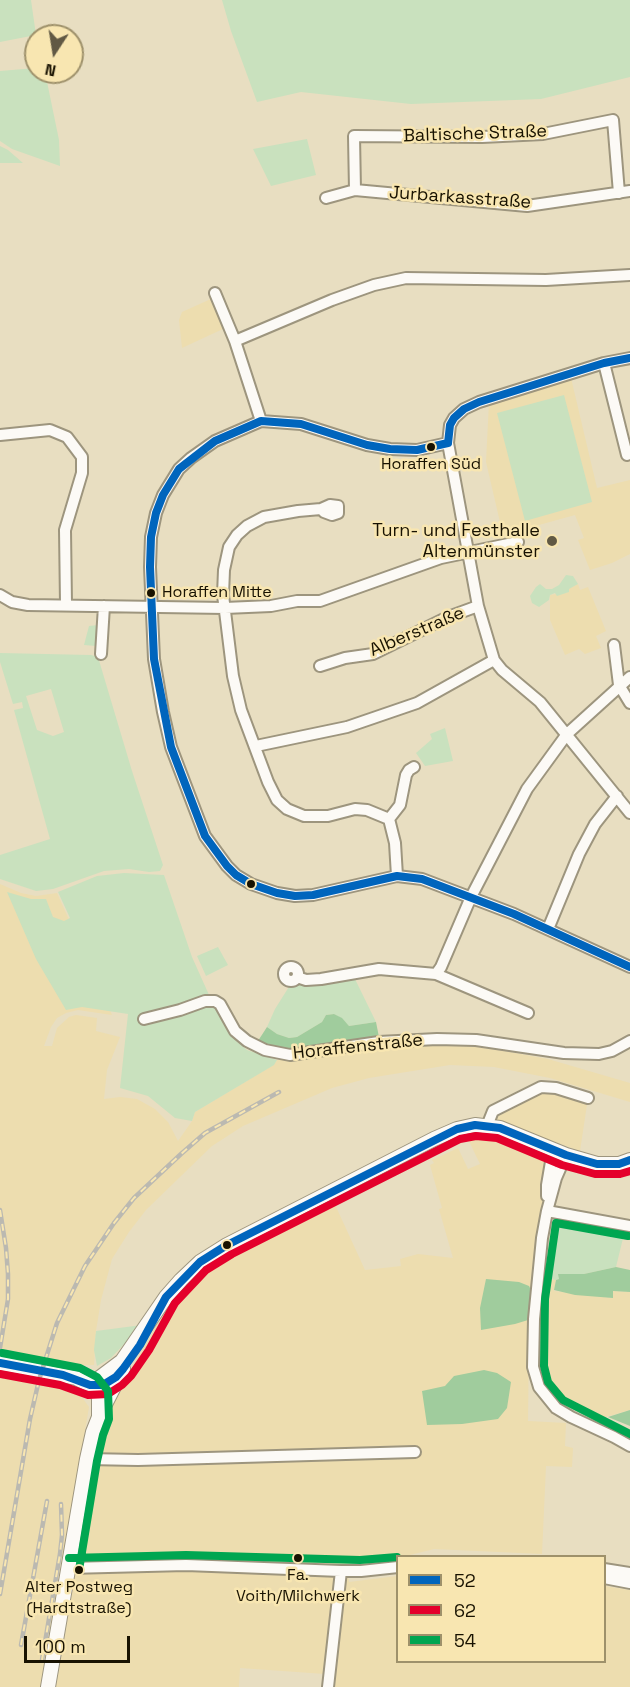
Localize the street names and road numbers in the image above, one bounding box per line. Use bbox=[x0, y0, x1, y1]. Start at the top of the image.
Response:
street label: Baltische Straße bbox=[403, 121, 547, 147]
street label: Jurbarkasstraße bbox=[388, 182, 532, 214]
street label: Alberstraße bbox=[366, 602, 468, 662]
street label: Horaffenstraße bbox=[292, 1029, 424, 1065]

